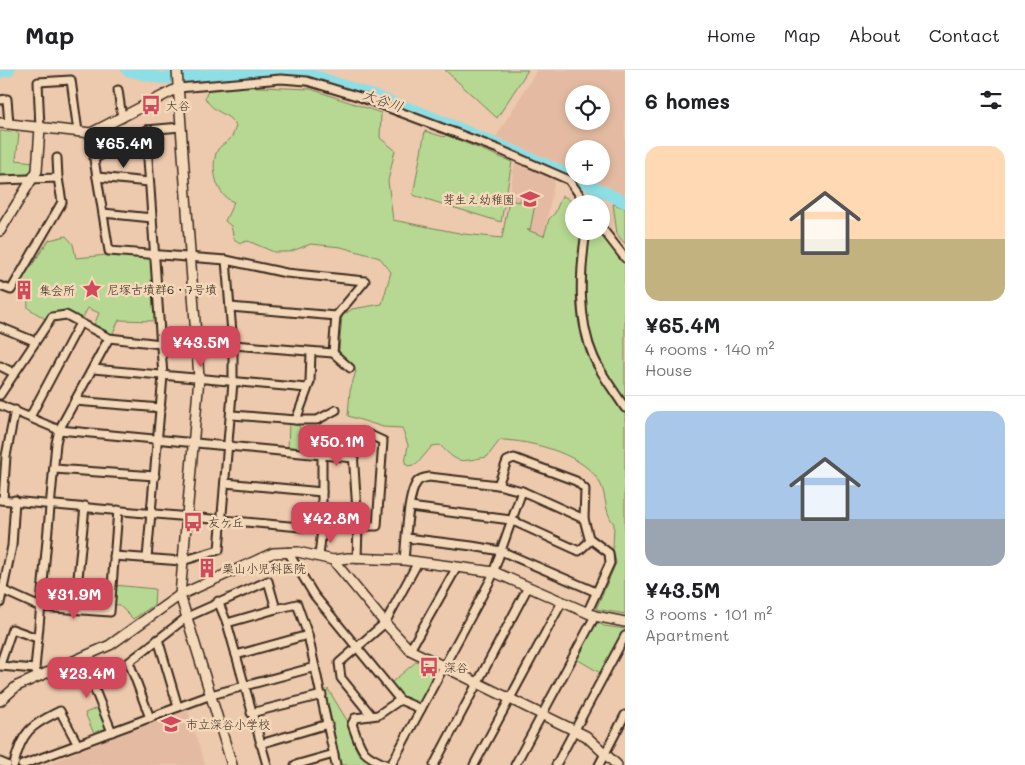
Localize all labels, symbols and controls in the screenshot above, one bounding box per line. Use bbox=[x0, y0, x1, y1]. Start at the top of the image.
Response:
text: Map bbox=[25, 19, 74, 50]
text: Home bbox=[707, 23, 756, 47]
text: Map bbox=[784, 23, 820, 47]
text: About bbox=[848, 23, 901, 47]
text: Contact bbox=[929, 23, 1000, 47]
water label: 大谷川 bbox=[360, 84, 406, 116]
map controls bbox=[565, 85, 610, 240]
button: locate bbox=[565, 85, 610, 130]
icon: filters bbox=[977, 86, 1005, 114]
text: 6 homes bbox=[645, 87, 730, 114]
bus stop icon: 大谷 bbox=[140, 94, 162, 116]
place label: 大谷 bbox=[166, 97, 190, 113]
pin: ¥65.4M bbox=[83, 126, 165, 169]
text: ¥65.4M bbox=[95, 132, 153, 153]
button: + bbox=[565, 140, 610, 185]
icon: home bbox=[780, 178, 870, 268]
school or university icon: 芽生え幼稚園 bbox=[519, 188, 541, 210]
place label: 芽生え幼稚園 bbox=[443, 191, 515, 207]
button: − bbox=[565, 195, 610, 240]
place icon: 尼塚古墳群6・7号墳 bbox=[81, 278, 103, 300]
building icon: 集会所 bbox=[13, 279, 35, 301]
place label: 尼塚古墳群6・7号墳 bbox=[107, 281, 217, 297]
place label: 集会所 bbox=[39, 282, 75, 298]
text: ¥65.4M bbox=[645, 311, 721, 338]
pin: ¥43.5M bbox=[160, 326, 242, 368]
text: ¥43.5M bbox=[172, 331, 230, 352]
text: 4 rooms · 140 m² bbox=[645, 338, 775, 359]
text: House bbox=[645, 359, 692, 380]
pin: ¥50.1M bbox=[296, 424, 378, 467]
text: ¥50.1M bbox=[309, 430, 365, 451]
icon: home bbox=[780, 444, 870, 534]
pin: ¥42.8M bbox=[290, 502, 372, 544]
text: ¥42.8M bbox=[302, 507, 360, 528]
bus stop icon: 友ケ丘 bbox=[182, 511, 204, 533]
place label: 友ケ丘 bbox=[208, 514, 244, 530]
building icon: 栗山小児科医院 bbox=[196, 557, 218, 579]
place label: 栗山小児科医院 bbox=[222, 560, 306, 576]
text: ¥43.5M bbox=[645, 576, 720, 603]
pin: ¥31.9M bbox=[33, 578, 115, 620]
text: ¥31.9M bbox=[47, 583, 101, 604]
text: 3 rooms · 101 m² bbox=[645, 603, 772, 624]
text: Apartment bbox=[645, 624, 730, 645]
pin: ¥23.4M bbox=[46, 656, 128, 699]
bus stop icon: 深谷 bbox=[418, 656, 440, 678]
place label: 深谷 bbox=[444, 659, 468, 675]
text: ¥23.4M bbox=[58, 662, 116, 683]
school or university icon: 市立深谷小学校 bbox=[160, 713, 182, 735]
place label: 市立深谷小学校 bbox=[186, 716, 270, 732]

